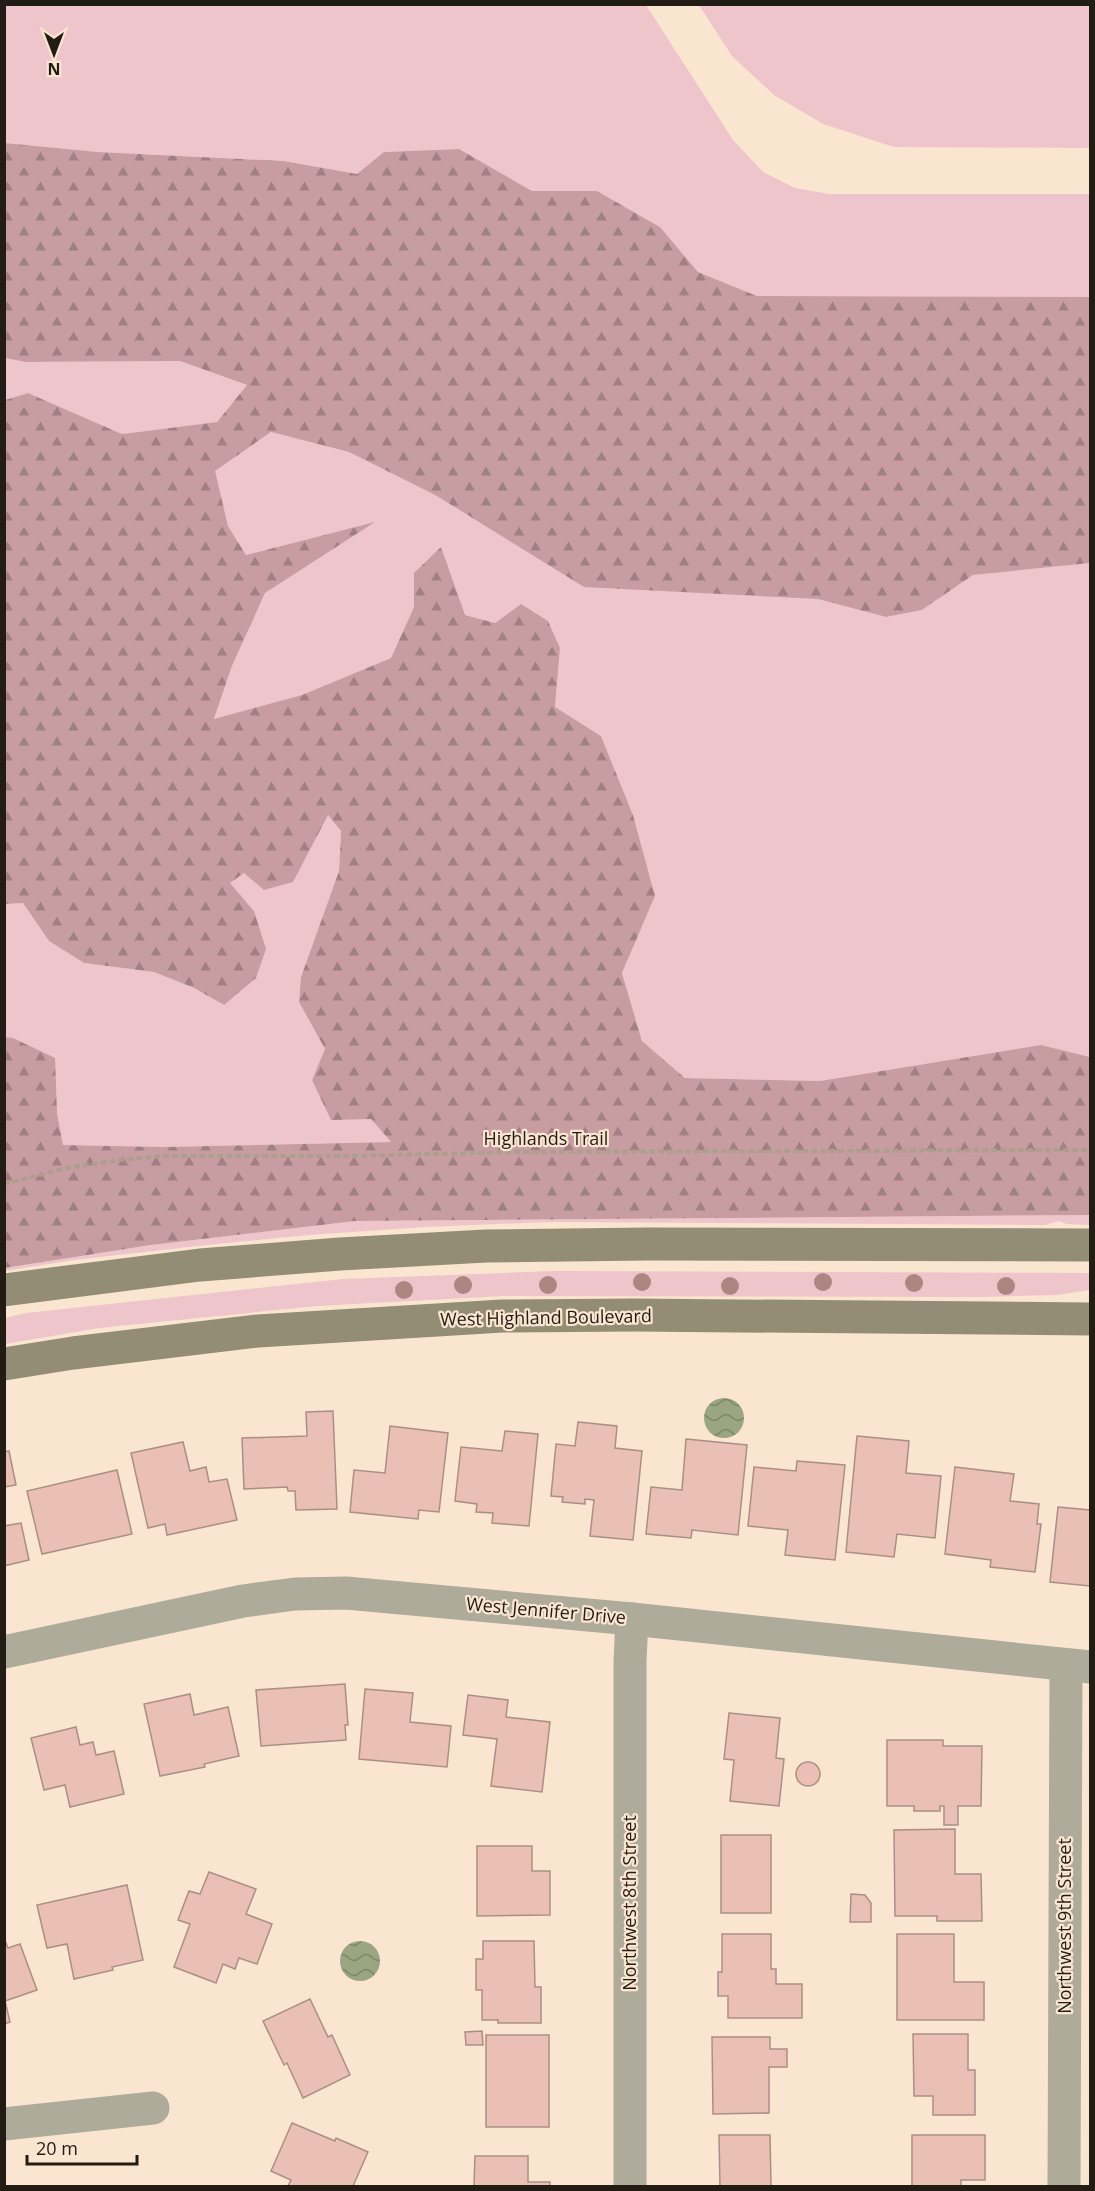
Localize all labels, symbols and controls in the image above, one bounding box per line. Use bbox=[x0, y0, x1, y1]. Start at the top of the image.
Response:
north arrow bbox=[24, 24, 84, 84]
text: N bbox=[47, 58, 61, 80]
street label: Highlands Trail bbox=[484, 1126, 608, 1150]
street label: West Highland Boulevard bbox=[440, 1303, 652, 1331]
street label: West Jennifer Drive bbox=[465, 1591, 627, 1629]
street label: Northwest 8th Street bbox=[617, 1815, 641, 1991]
street label: Northwest 9th Street bbox=[1052, 1838, 1076, 2014]
scale bar bbox=[27, 2128, 136, 2166]
text: 20 m bbox=[36, 2136, 78, 2160]

